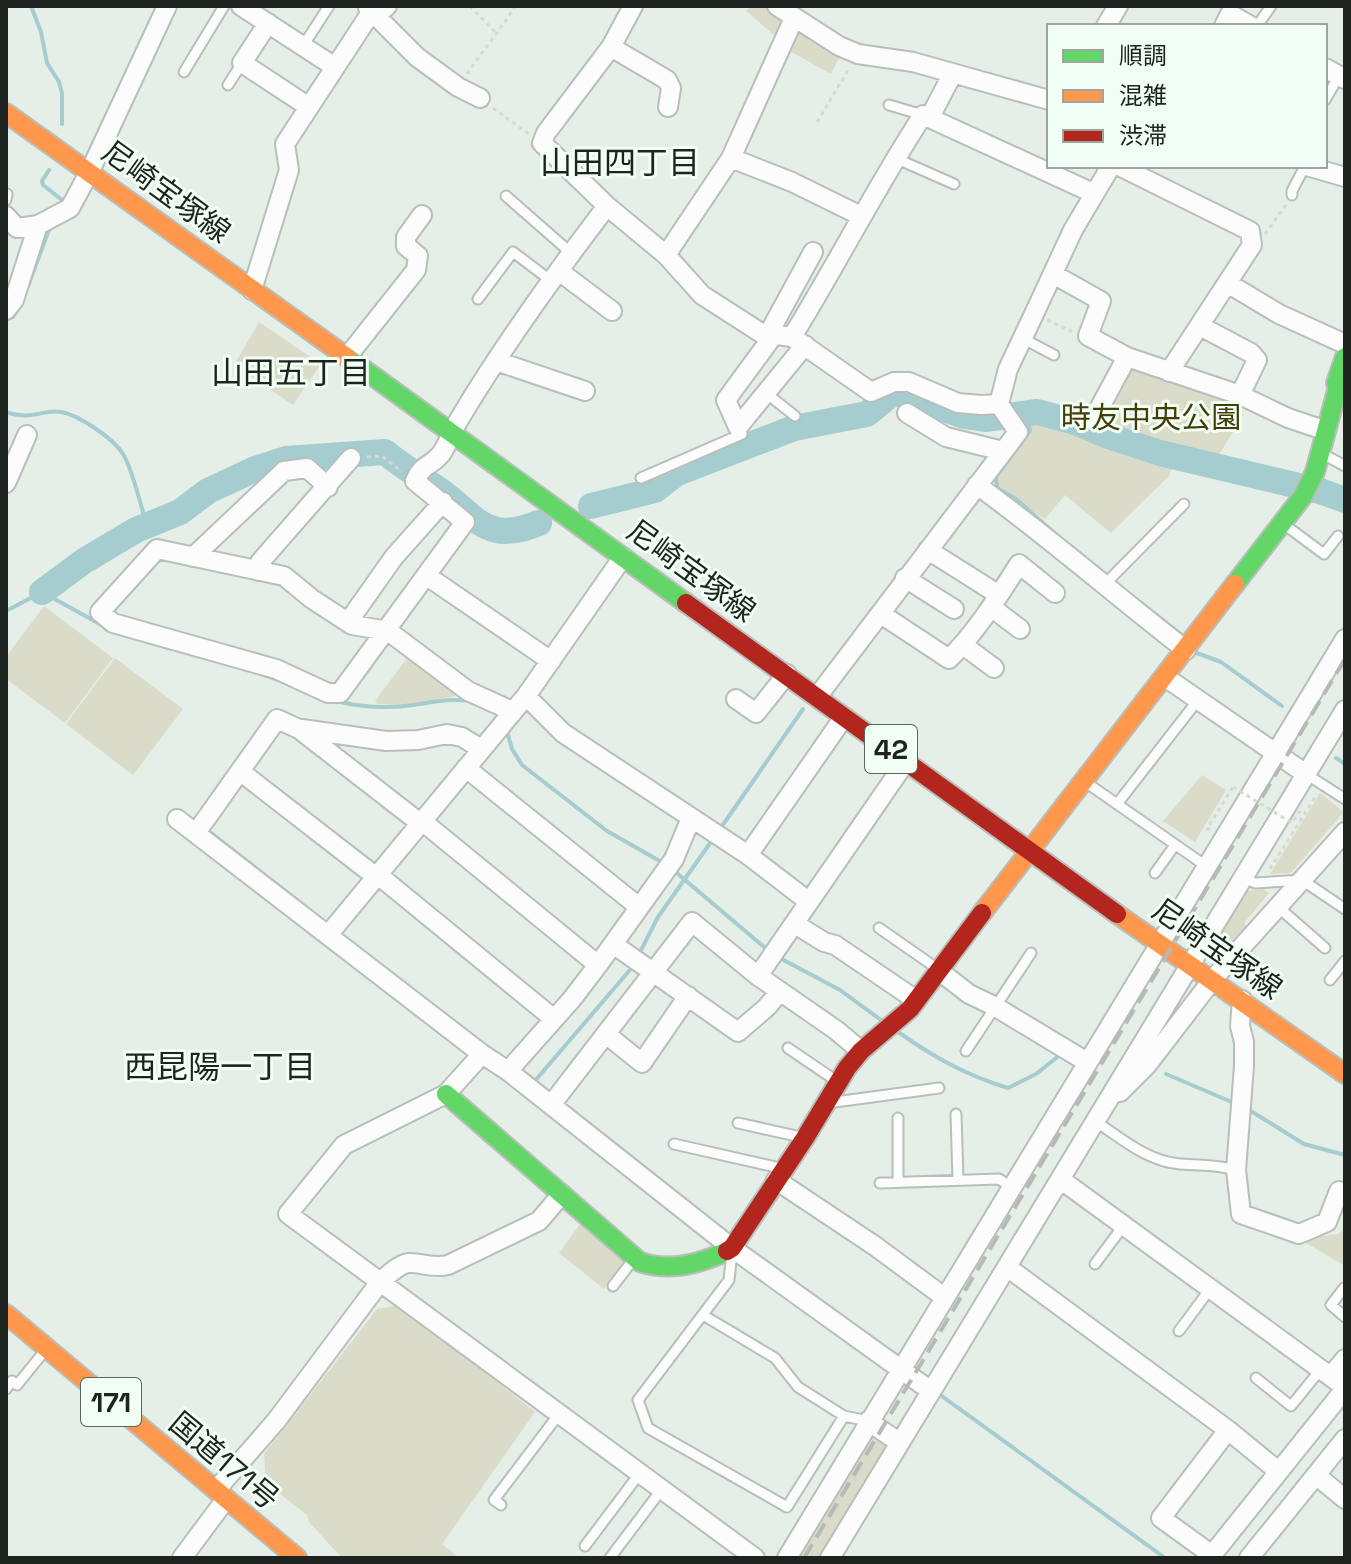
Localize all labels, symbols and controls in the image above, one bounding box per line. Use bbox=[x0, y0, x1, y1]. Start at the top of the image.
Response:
legend bbox=[1047, 24, 1327, 168]
text: 順調 bbox=[1119, 40, 1167, 71]
text: 混雑 bbox=[1119, 80, 1167, 111]
text: 渋滞 bbox=[1119, 120, 1167, 151]
street label: 尼崎宝塚線 bbox=[94, 132, 238, 251]
district label: 山田四丁目 bbox=[540, 143, 700, 183]
district label: 山田五丁目 bbox=[211, 353, 371, 393]
park label: 時友中央公園 bbox=[1061, 398, 1241, 437]
street label: 尼崎宝塚線 bbox=[619, 511, 763, 630]
road number: 42 bbox=[865, 725, 917, 773]
street label: 尼崎宝塚線 bbox=[1145, 890, 1290, 1008]
district label: 西昆陽一丁目 bbox=[124, 1047, 316, 1087]
road number: 171 bbox=[81, 1378, 141, 1426]
street label: 国道171号 bbox=[161, 1403, 287, 1518]

